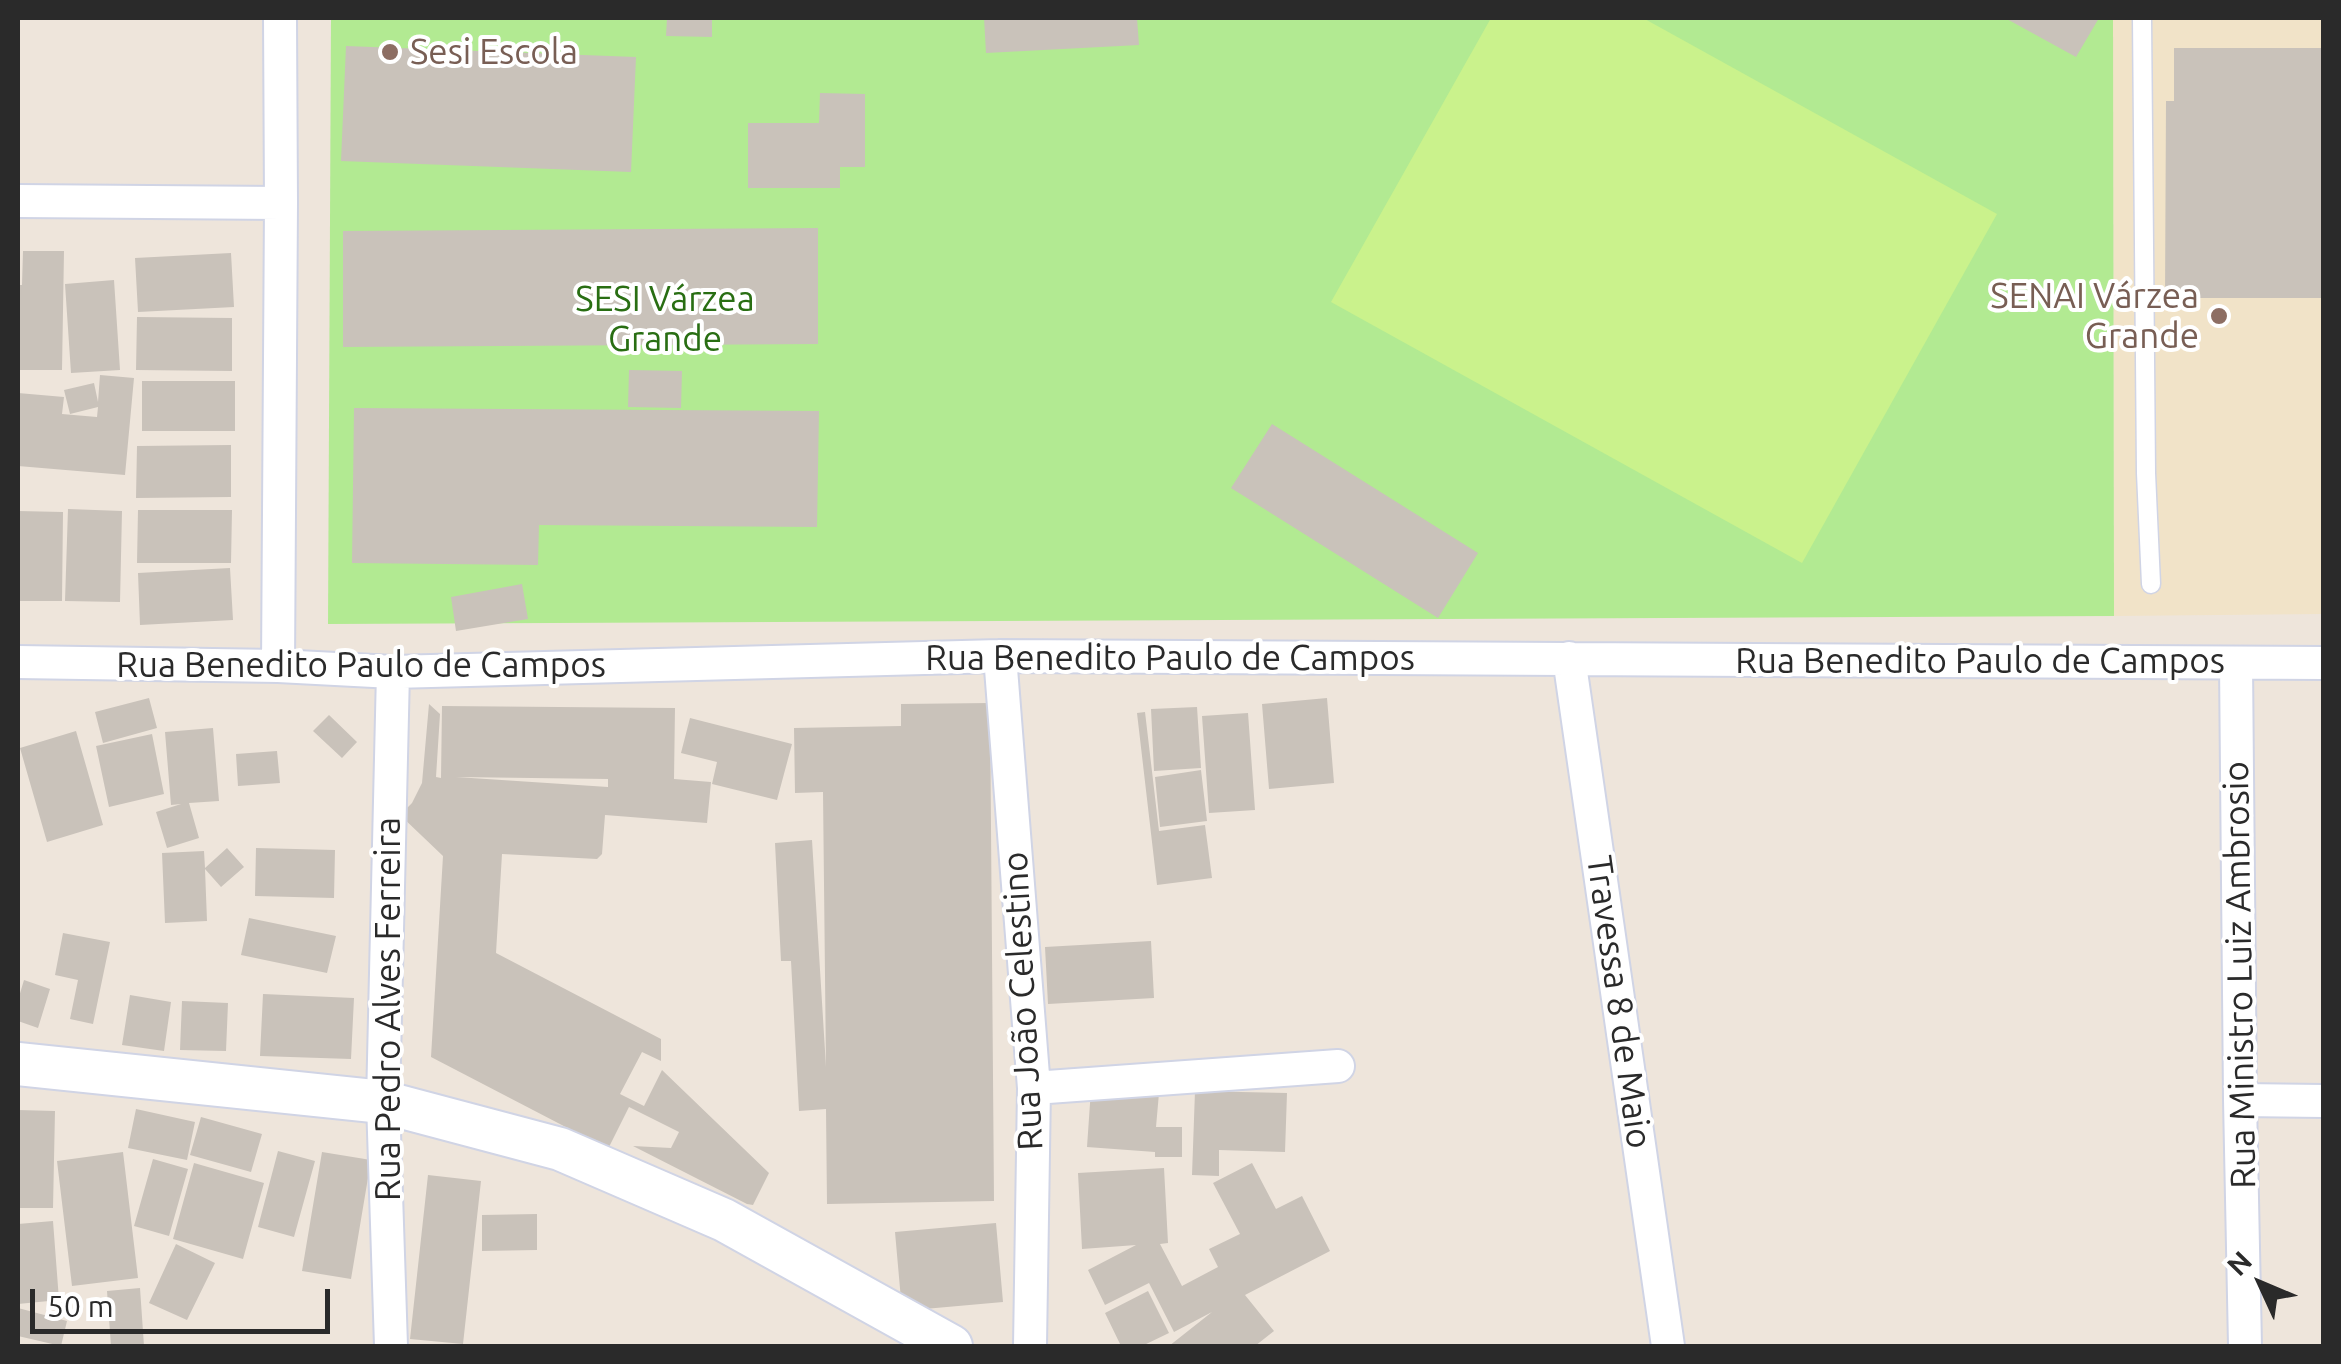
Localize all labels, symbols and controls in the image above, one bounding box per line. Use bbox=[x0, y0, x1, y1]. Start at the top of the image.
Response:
place label: Sesi Escola bbox=[410, 31, 578, 73]
marker: Sesi Escola bbox=[379, 41, 401, 63]
place label: SENAI Várzea Grande bbox=[1990, 275, 2199, 357]
park label: SESI Várzea Grande bbox=[575, 278, 755, 360]
marker: SENAI Várzea Grande bbox=[2208, 305, 2230, 327]
street label: Rua Benedito Paulo de Campos bbox=[925, 637, 1415, 679]
street label: Rua Benedito Paulo de Campos bbox=[1735, 640, 2225, 682]
street label: Rua Benedito Paulo de Campos bbox=[116, 644, 606, 686]
street label: Rua Ministro Luiz Ambrosio bbox=[2215, 761, 2265, 1189]
street label: Rua Pedro Alves Ferreira bbox=[367, 817, 409, 1201]
street label: Rua João Celestino bbox=[994, 851, 1052, 1151]
street label: Travessa 8 de Maio bbox=[1578, 853, 1660, 1151]
north arrow bbox=[2211, 1234, 2311, 1334]
text: N bbox=[2221, 1245, 2257, 1281]
scale bar bbox=[35, 1269, 335, 1331]
text: 50 m bbox=[47, 1289, 114, 1323]

